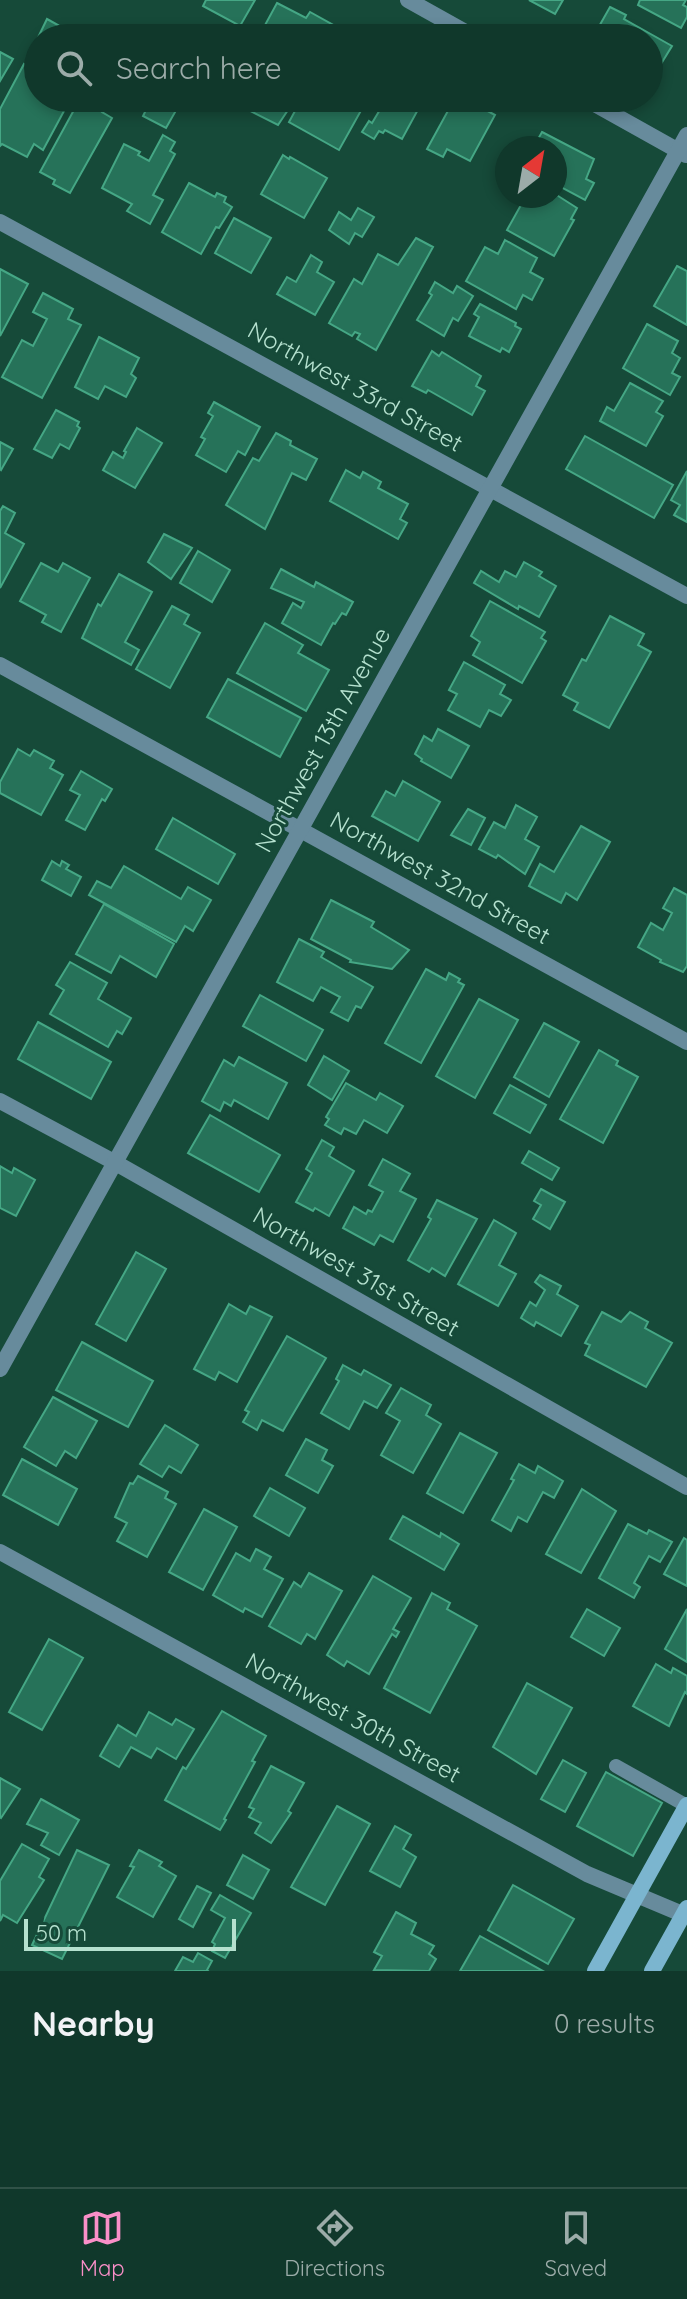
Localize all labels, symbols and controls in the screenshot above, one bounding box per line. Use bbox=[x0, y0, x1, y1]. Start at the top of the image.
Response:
search box bbox=[24, 24, 663, 112]
icon: search bbox=[52, 46, 96, 90]
text: Search here bbox=[116, 49, 282, 87]
north arrow bbox=[495, 136, 567, 208]
street label: Northwest 33rd Street bbox=[243, 315, 468, 458]
street label: Northwest 13th Avenue bbox=[248, 622, 396, 857]
street label: Northwest 32nd Street bbox=[325, 804, 556, 950]
street label: Northwest 31st Street bbox=[248, 1200, 465, 1343]
street label: Northwest 30th Street bbox=[241, 1646, 466, 1789]
scale bar bbox=[24, 1915, 236, 1951]
text: 50 m bbox=[36, 1919, 87, 1947]
text: Nearby bbox=[32, 2002, 155, 2045]
text: 0 results bbox=[554, 2007, 655, 2040]
tab: Map bbox=[80, 2206, 125, 2282]
tab: Directions bbox=[284, 2206, 385, 2282]
tab: Saved bbox=[544, 2206, 607, 2282]

